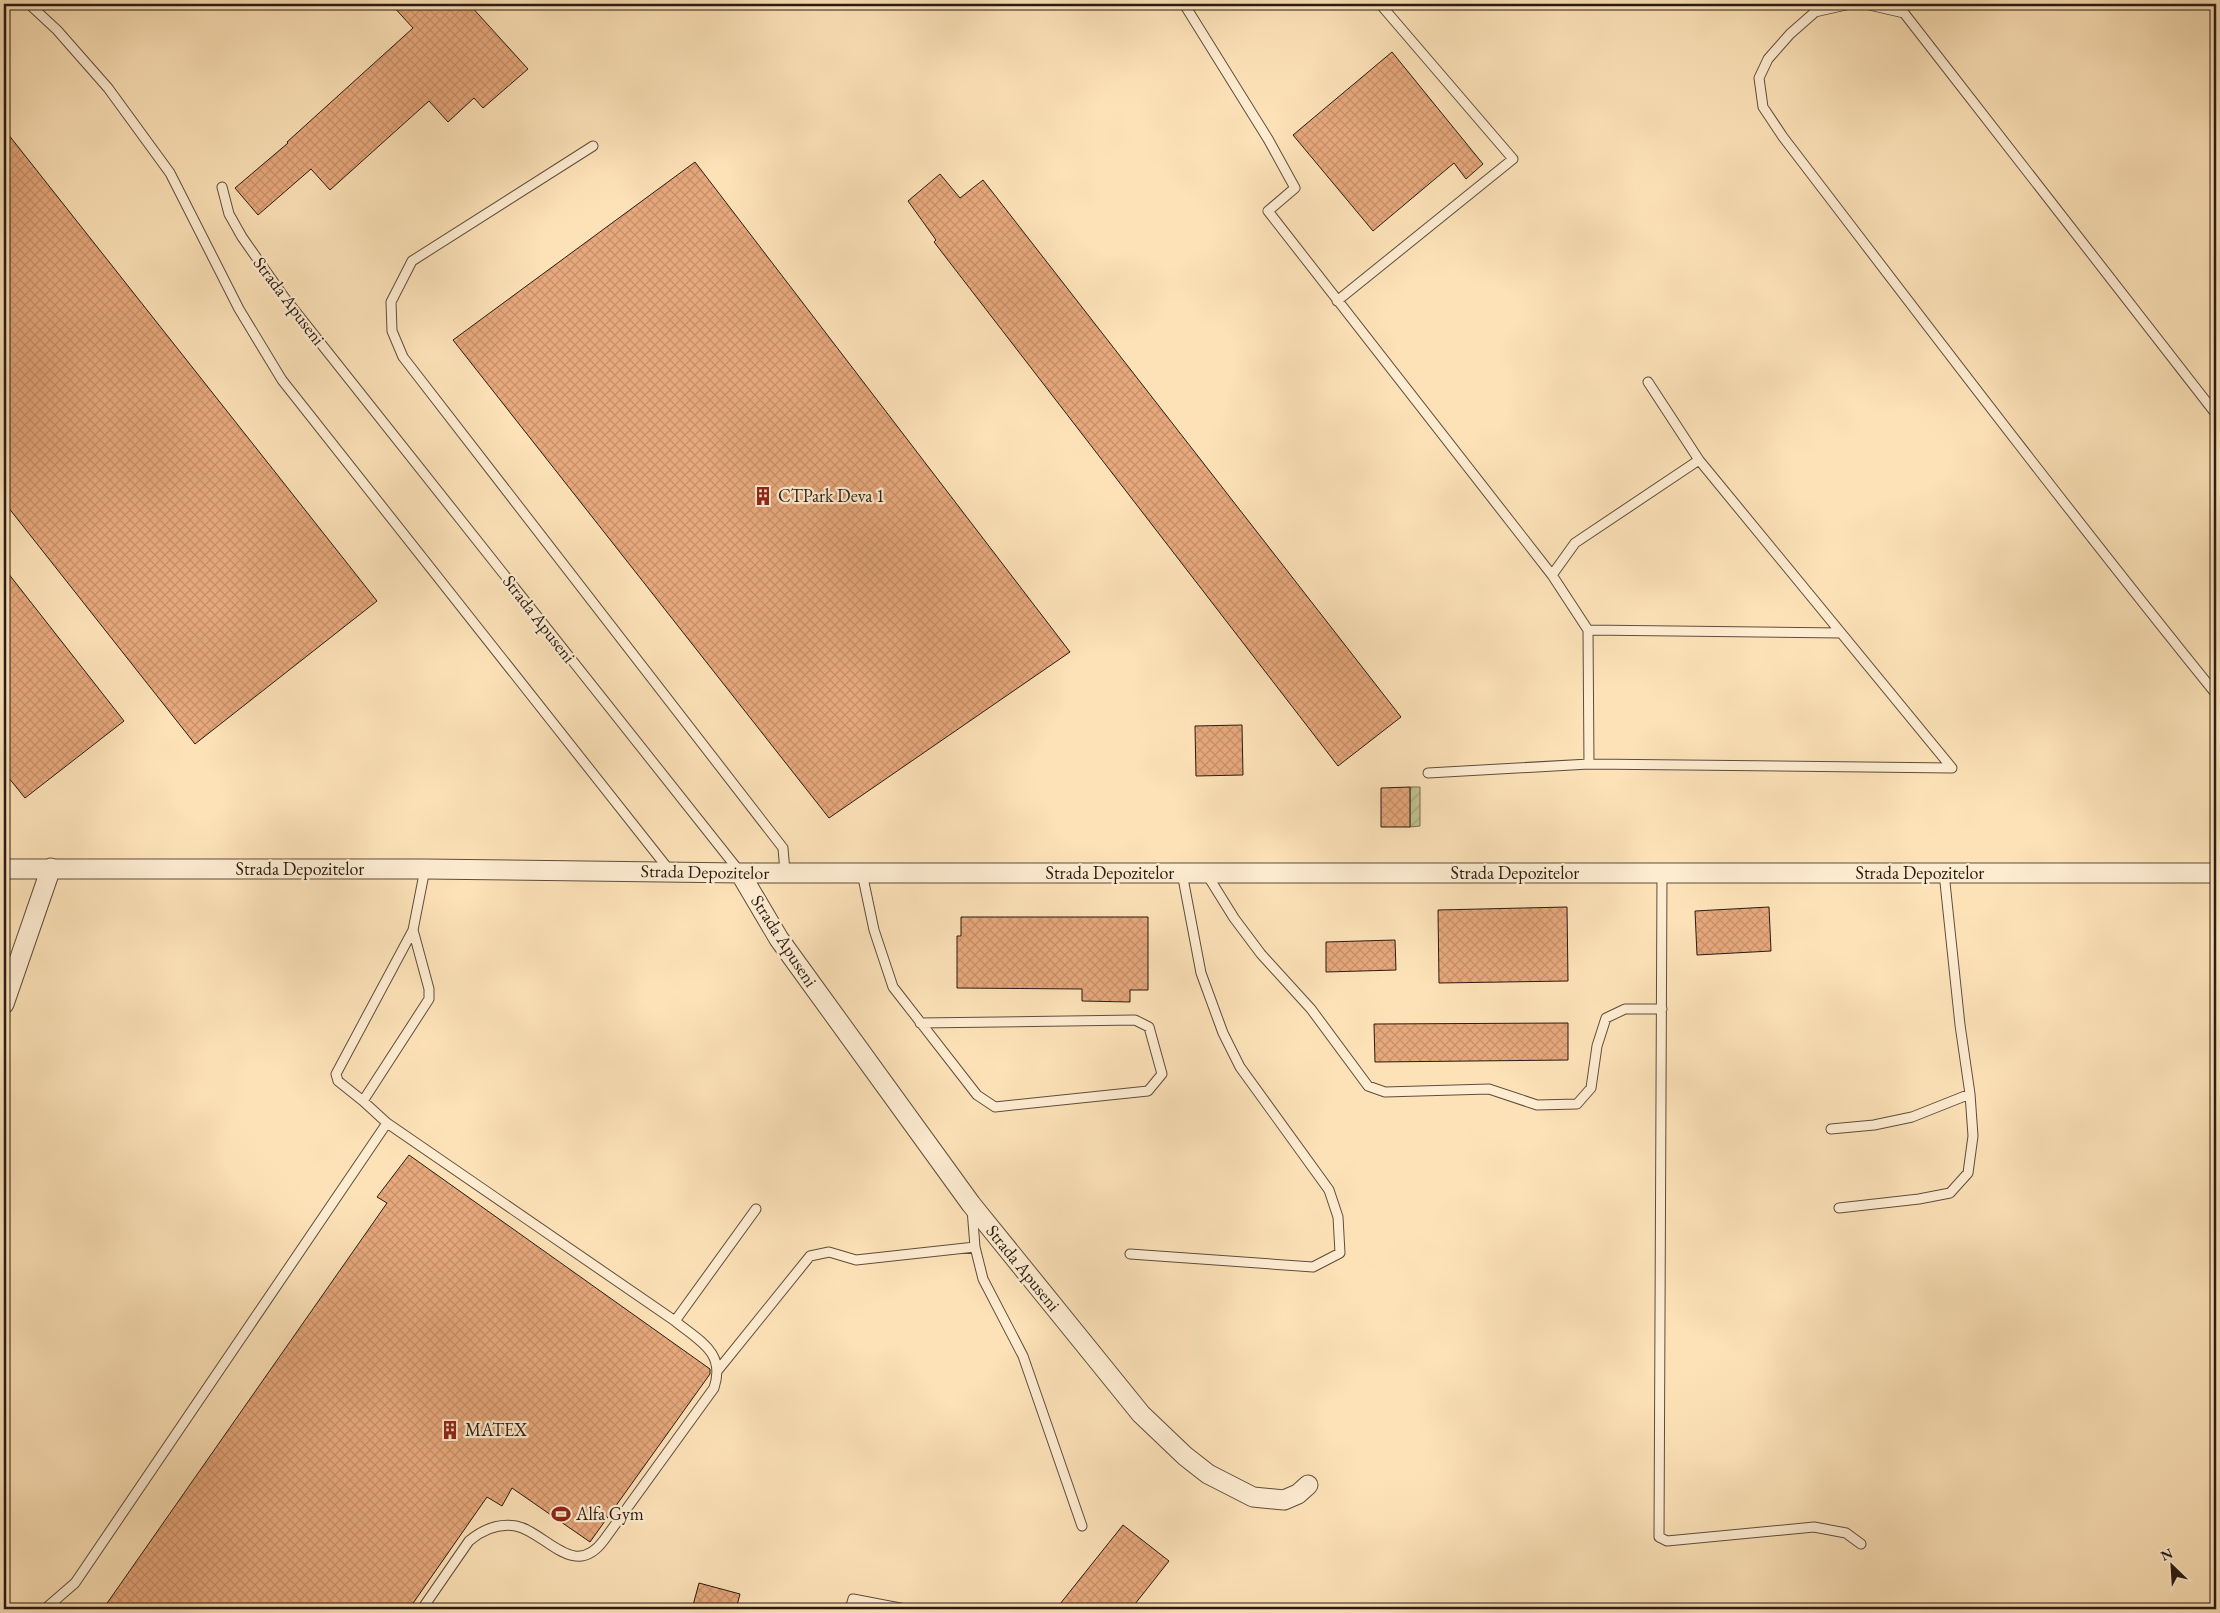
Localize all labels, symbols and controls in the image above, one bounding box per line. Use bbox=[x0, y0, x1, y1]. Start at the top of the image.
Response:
street label: Strada Apuseni bbox=[249, 252, 331, 350]
place label: CTPark Deva 1 bbox=[778, 484, 885, 507]
building icon: CTPark Deva 1 bbox=[752, 485, 774, 507]
street label: Strada Apuseni bbox=[498, 570, 581, 668]
street label: Strada Depozitelor bbox=[236, 857, 364, 880]
street label: Strada Depozitelor bbox=[640, 859, 770, 884]
street label: Strada Depozitelor bbox=[1046, 861, 1174, 884]
street label: Strada Depozitelor bbox=[1451, 861, 1579, 884]
street label: Strada Depozitelor bbox=[1856, 861, 1984, 884]
street label: Strada Apuseni bbox=[746, 890, 823, 992]
street label: Strada Apuseni bbox=[981, 1220, 1066, 1316]
place label: MATEX bbox=[465, 1418, 527, 1441]
building icon: MATEX bbox=[439, 1419, 461, 1441]
place label: Alfa Gym bbox=[575, 1502, 644, 1525]
sports icon: Alfa Gym bbox=[550, 1503, 572, 1525]
north arrow bbox=[2148, 1540, 2198, 1590]
text: N bbox=[2158, 1543, 2176, 1565]

